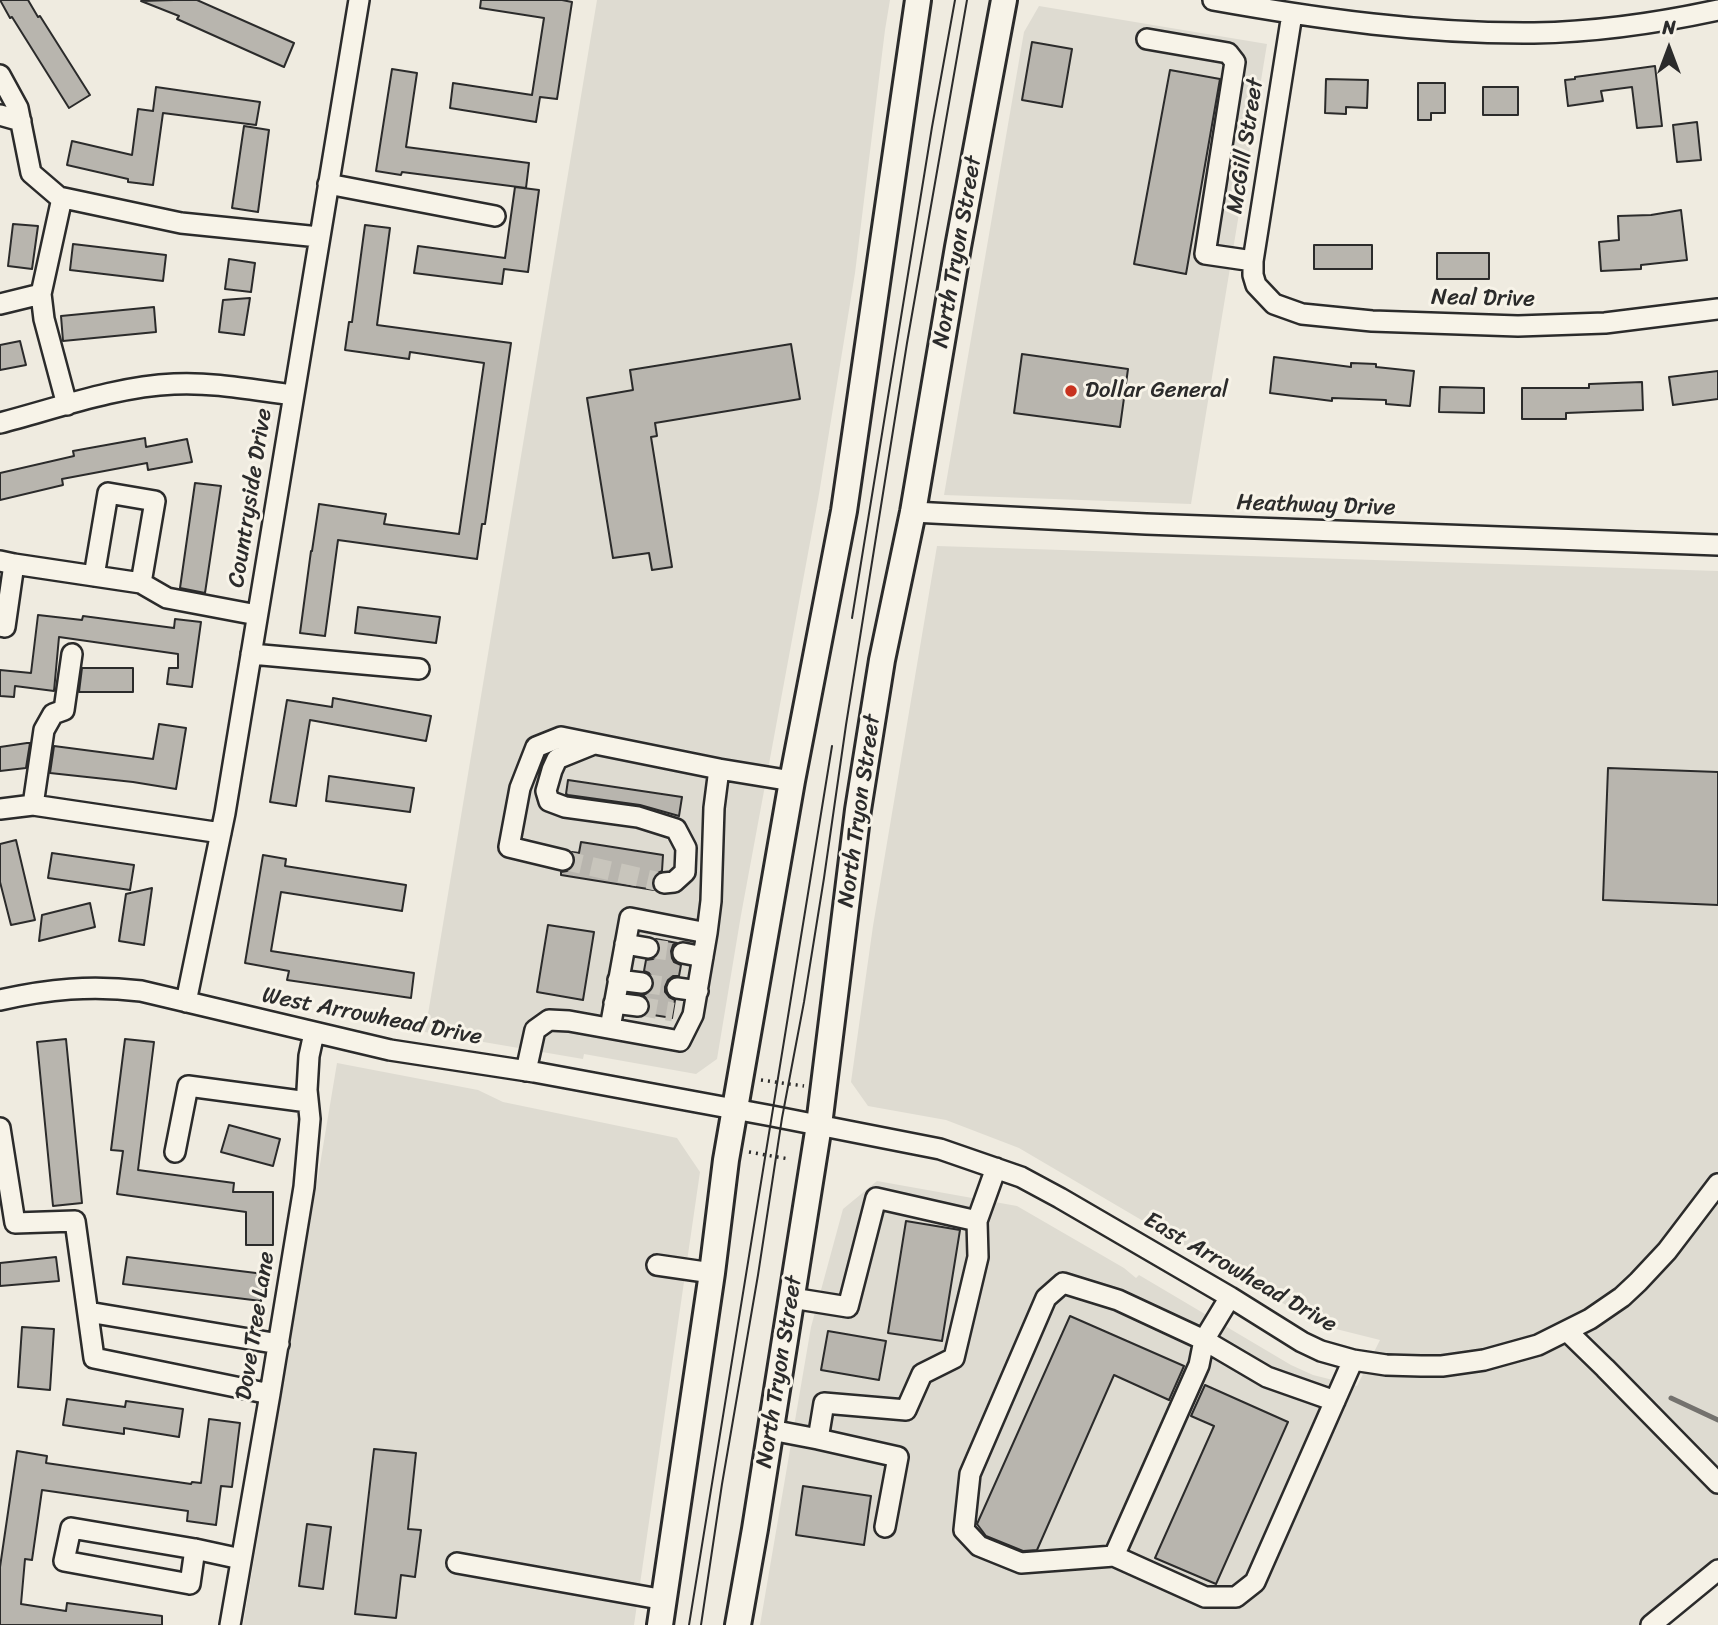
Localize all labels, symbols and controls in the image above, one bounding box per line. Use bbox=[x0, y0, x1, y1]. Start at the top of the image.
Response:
text: N bbox=[1662, 11, 1676, 44]
north arrow bbox=[1634, 14, 1704, 84]
street label: McGill Street bbox=[1222, 76, 1270, 216]
street label: North Tryon Street bbox=[928, 154, 988, 350]
street label: Neal Drive bbox=[1431, 284, 1535, 314]
place label: Dollar General bbox=[1085, 377, 1228, 405]
marker: Dollar General bbox=[1063, 383, 1079, 399]
street label: Countryside Drive bbox=[223, 406, 279, 590]
street label: Heathway Drive bbox=[1236, 489, 1396, 523]
street label: North Tryon Street bbox=[833, 713, 887, 909]
street label: West Arrowhead Drive bbox=[260, 982, 484, 1052]
street label: East Arrowhead Drive bbox=[1139, 1207, 1341, 1339]
street label: Dove Tree Lane bbox=[231, 1250, 281, 1402]
street label: North Tryon Street bbox=[751, 1274, 809, 1470]

